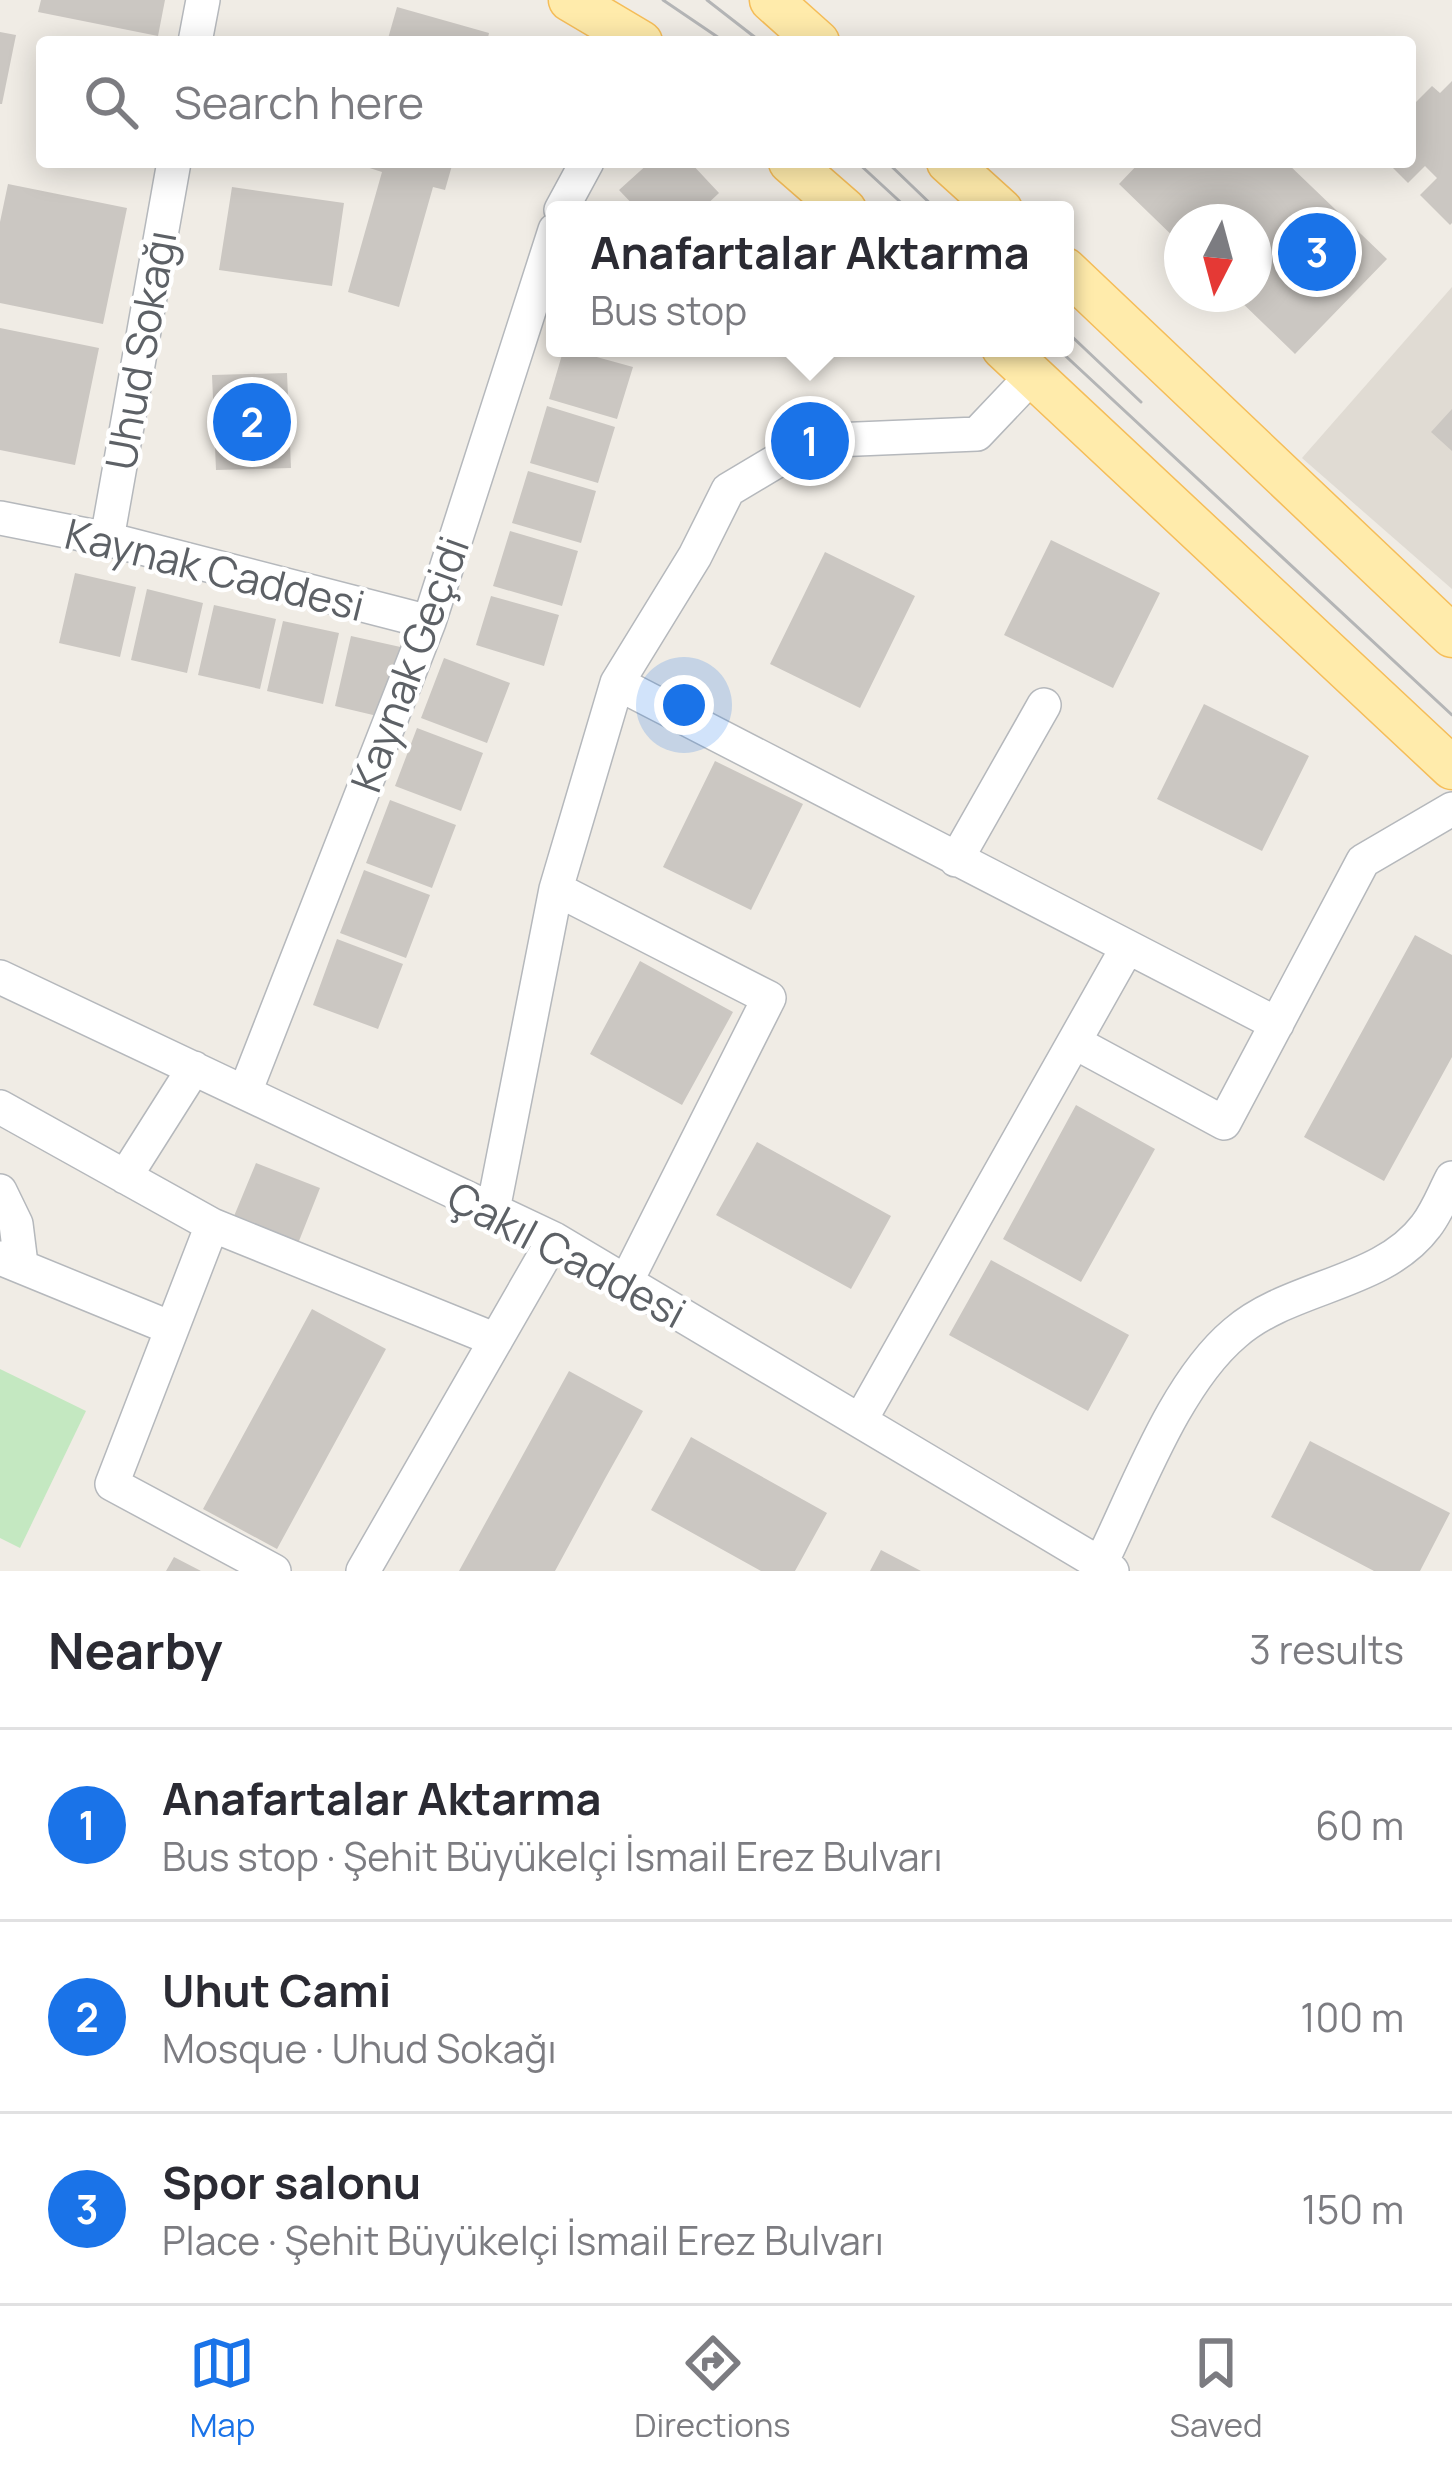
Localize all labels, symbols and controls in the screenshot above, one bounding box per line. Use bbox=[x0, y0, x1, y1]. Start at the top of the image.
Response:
search box bbox=[36, 36, 1416, 168]
icon: search bbox=[78, 69, 144, 135]
text: Search here bbox=[174, 71, 424, 133]
popup bbox=[546, 201, 1074, 357]
north arrow bbox=[1164, 204, 1272, 312]
pin: 3 bbox=[1278, 207, 1356, 297]
text: Anafartalar Aktarma bbox=[590, 221, 1030, 283]
street label: Uhud Sokağı bbox=[90, 226, 190, 474]
text: Bus stop bbox=[590, 283, 747, 337]
pin: 2 bbox=[213, 377, 291, 467]
pin: 1 bbox=[771, 396, 849, 486]
street label: Kaynak Caddesi bbox=[59, 504, 371, 634]
street label: Kaynak Geçidi bbox=[336, 528, 482, 800]
your location bbox=[654, 675, 714, 735]
street label: Çakıl Caddesi bbox=[438, 1167, 696, 1341]
text: Nearby bbox=[48, 1615, 223, 1684]
text: 3 results bbox=[1249, 1622, 1404, 1676]
text: Anafartalar Aktarma bbox=[162, 1767, 601, 1829]
text: 1 bbox=[78, 1798, 96, 1852]
text: 60 m bbox=[1315, 1798, 1404, 1852]
text: Bus stop · Şehit Büyükelçi İsmail Erez Bulvarı bbox=[162, 1829, 943, 1883]
text: Uhut Cami bbox=[162, 1959, 391, 2021]
text: 2 bbox=[75, 1990, 99, 2044]
text: 100 m bbox=[1300, 1990, 1404, 2044]
text: Mosque · Uhud Sokağı bbox=[162, 2021, 557, 2075]
text: Spor salonu bbox=[162, 2151, 421, 2213]
text: 3 bbox=[76, 2182, 98, 2236]
text: 150 m bbox=[1302, 2182, 1404, 2236]
text: Place · Şehit Büyükelçi İsmail Erez Bulvarı bbox=[162, 2213, 884, 2267]
tab: Map bbox=[189, 2330, 255, 2447]
tab: Directions bbox=[634, 2330, 791, 2447]
tab: Saved bbox=[1170, 2330, 1263, 2447]

